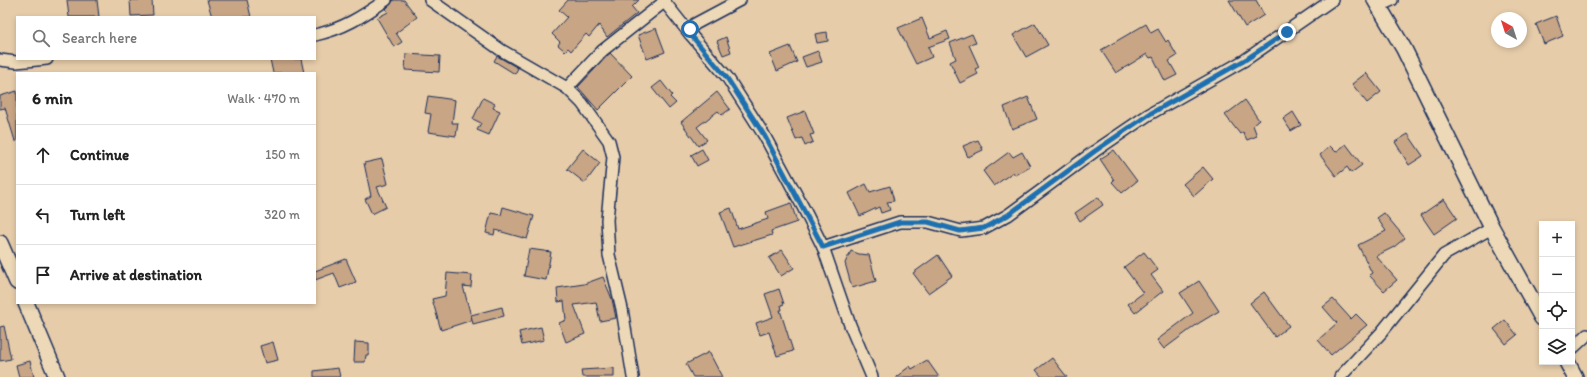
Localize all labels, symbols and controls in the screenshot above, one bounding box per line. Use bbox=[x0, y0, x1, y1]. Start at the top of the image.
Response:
north arrow bbox=[1491, 12, 1527, 48]
search box bbox=[16, 16, 316, 60]
route start bbox=[681, 20, 699, 38]
route end bbox=[1278, 23, 1296, 41]
icon: search bbox=[30, 27, 52, 49]
text: Search here bbox=[62, 29, 137, 47]
text: 6 min bbox=[32, 88, 73, 108]
text: Walk · 470 m bbox=[227, 91, 300, 106]
icon: ahead bbox=[32, 144, 54, 166]
text: Continue bbox=[70, 146, 129, 164]
text: 150 m bbox=[265, 147, 300, 162]
icon: left bbox=[32, 204, 54, 226]
text: Turn left bbox=[70, 206, 125, 224]
text: 320 m bbox=[264, 207, 300, 222]
map controls bbox=[1539, 221, 1575, 365]
button: + bbox=[1539, 221, 1575, 257]
button: − bbox=[1539, 257, 1575, 293]
icon: arrive bbox=[32, 264, 54, 286]
text: Arrive at destination bbox=[70, 266, 202, 284]
button: locate bbox=[1539, 293, 1575, 329]
button: layers bbox=[1539, 329, 1575, 365]

